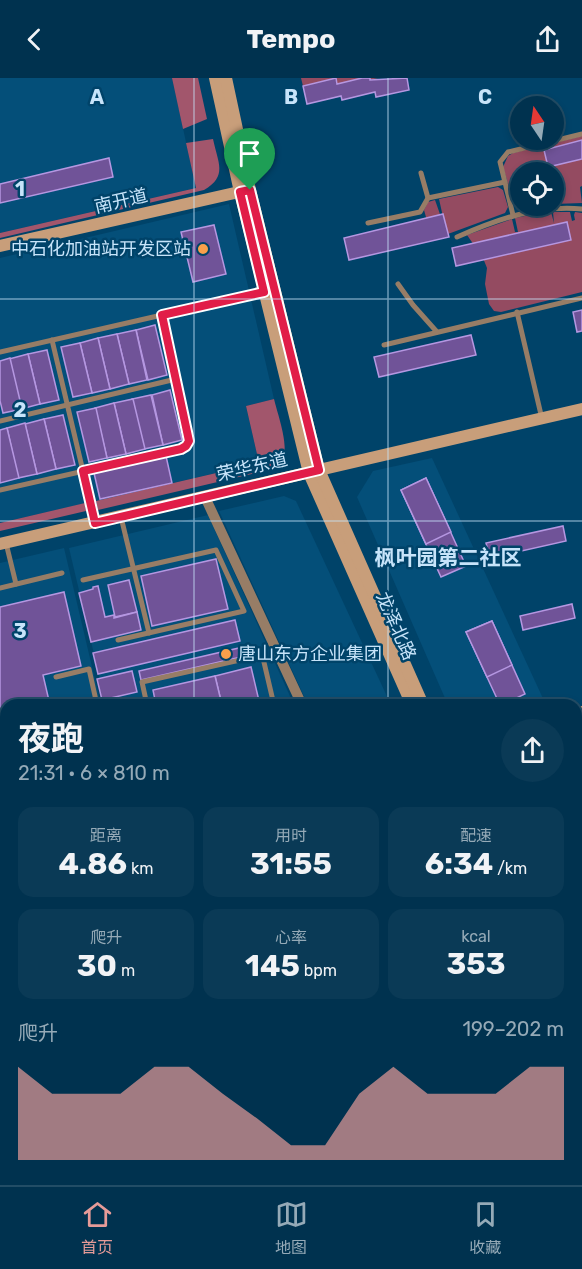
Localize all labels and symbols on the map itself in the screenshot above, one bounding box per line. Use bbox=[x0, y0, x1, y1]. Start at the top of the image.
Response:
text: A bbox=[90, 85, 105, 109]
text: B bbox=[284, 85, 298, 109]
text: C bbox=[478, 85, 492, 109]
north arrow bbox=[510, 96, 564, 150]
pin bbox=[224, 128, 275, 190]
text: 1 bbox=[15, 177, 25, 201]
street label: 南开道 bbox=[92, 184, 150, 218]
place label: 中石化加油站开发区站 bbox=[11, 238, 191, 260]
marker: 中石化加油站开发区站 bbox=[196, 242, 210, 256]
text: 2 bbox=[14, 398, 27, 422]
street label: 荣华东道 bbox=[214, 448, 290, 486]
district label: 枫叶园第二社区 bbox=[375, 545, 522, 570]
street label: 龙泽北路 bbox=[371, 589, 421, 663]
text: 3 bbox=[13, 619, 27, 643]
place label: 唐山东方企业集团 bbox=[238, 643, 382, 665]
marker: 唐山东方企业集团 bbox=[219, 647, 233, 661]

